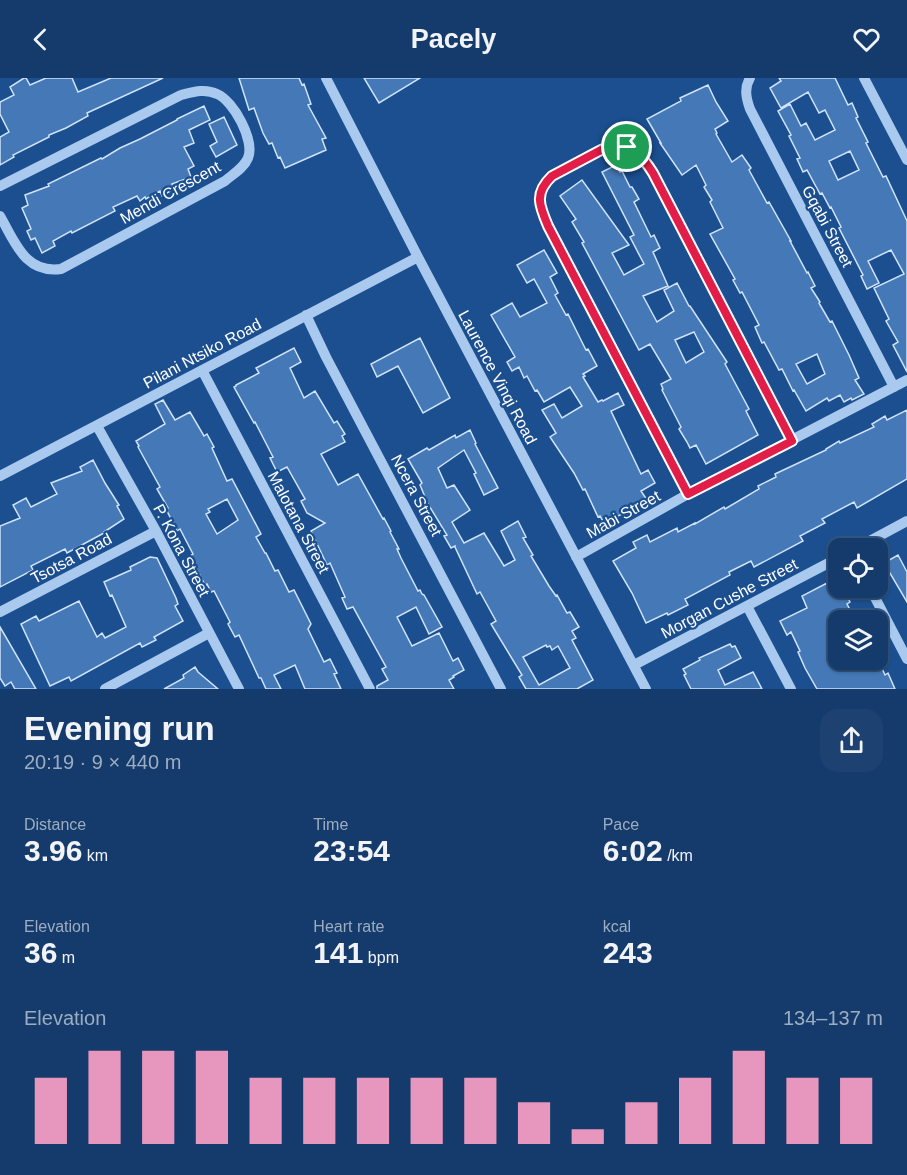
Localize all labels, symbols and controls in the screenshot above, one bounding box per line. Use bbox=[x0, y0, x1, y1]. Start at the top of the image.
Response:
icon: back bbox=[24, 23, 57, 56]
icon: heart bbox=[850, 23, 883, 56]
text: Pacely bbox=[411, 24, 496, 54]
pin bbox=[601, 121, 652, 172]
icon: arrive bbox=[610, 130, 643, 163]
street label: Mendi Crescent bbox=[117, 158, 224, 227]
street label: Gqabi Street bbox=[799, 183, 856, 270]
street label: Laurence Vinqi Road bbox=[455, 307, 540, 447]
street label: Pilani Ntsiko Road bbox=[141, 315, 264, 392]
street label: Ncera Street bbox=[388, 452, 445, 539]
street label: Malotana Street bbox=[265, 468, 333, 577]
street label: Mabi Street bbox=[583, 487, 664, 542]
street label: P. Kona Street bbox=[150, 501, 213, 600]
street label: Tsotsa Road bbox=[28, 530, 114, 587]
map controls bbox=[828, 538, 888, 670]
button: locate bbox=[828, 538, 888, 598]
street label: Morgan Cushe Street bbox=[658, 555, 801, 642]
button: layers bbox=[828, 610, 888, 670]
button: share bbox=[820, 709, 883, 772]
text: Evening run bbox=[24, 710, 215, 747]
text: 20:19 · 9 × 440 m bbox=[24, 751, 181, 773]
text: Distance bbox=[24, 816, 86, 833]
text: Time bbox=[313, 816, 348, 833]
text: Pace bbox=[603, 816, 639, 833]
text: 3.96 bbox=[24, 834, 82, 867]
text: 23:54 bbox=[313, 834, 390, 867]
text: 6:02 bbox=[603, 834, 663, 867]
text: km bbox=[82, 847, 108, 864]
text: /km bbox=[663, 847, 693, 864]
text: Elevation bbox=[24, 918, 90, 935]
text: Heart rate bbox=[313, 918, 384, 935]
text: kcal bbox=[603, 918, 631, 935]
text: 36 bbox=[24, 936, 57, 969]
text: 141 bbox=[313, 936, 363, 969]
text: 243 bbox=[603, 936, 653, 969]
text: m bbox=[57, 949, 75, 966]
text: bpm bbox=[363, 949, 399, 966]
text: Elevation bbox=[24, 1007, 106, 1029]
text: 134–137 m bbox=[783, 1007, 883, 1029]

